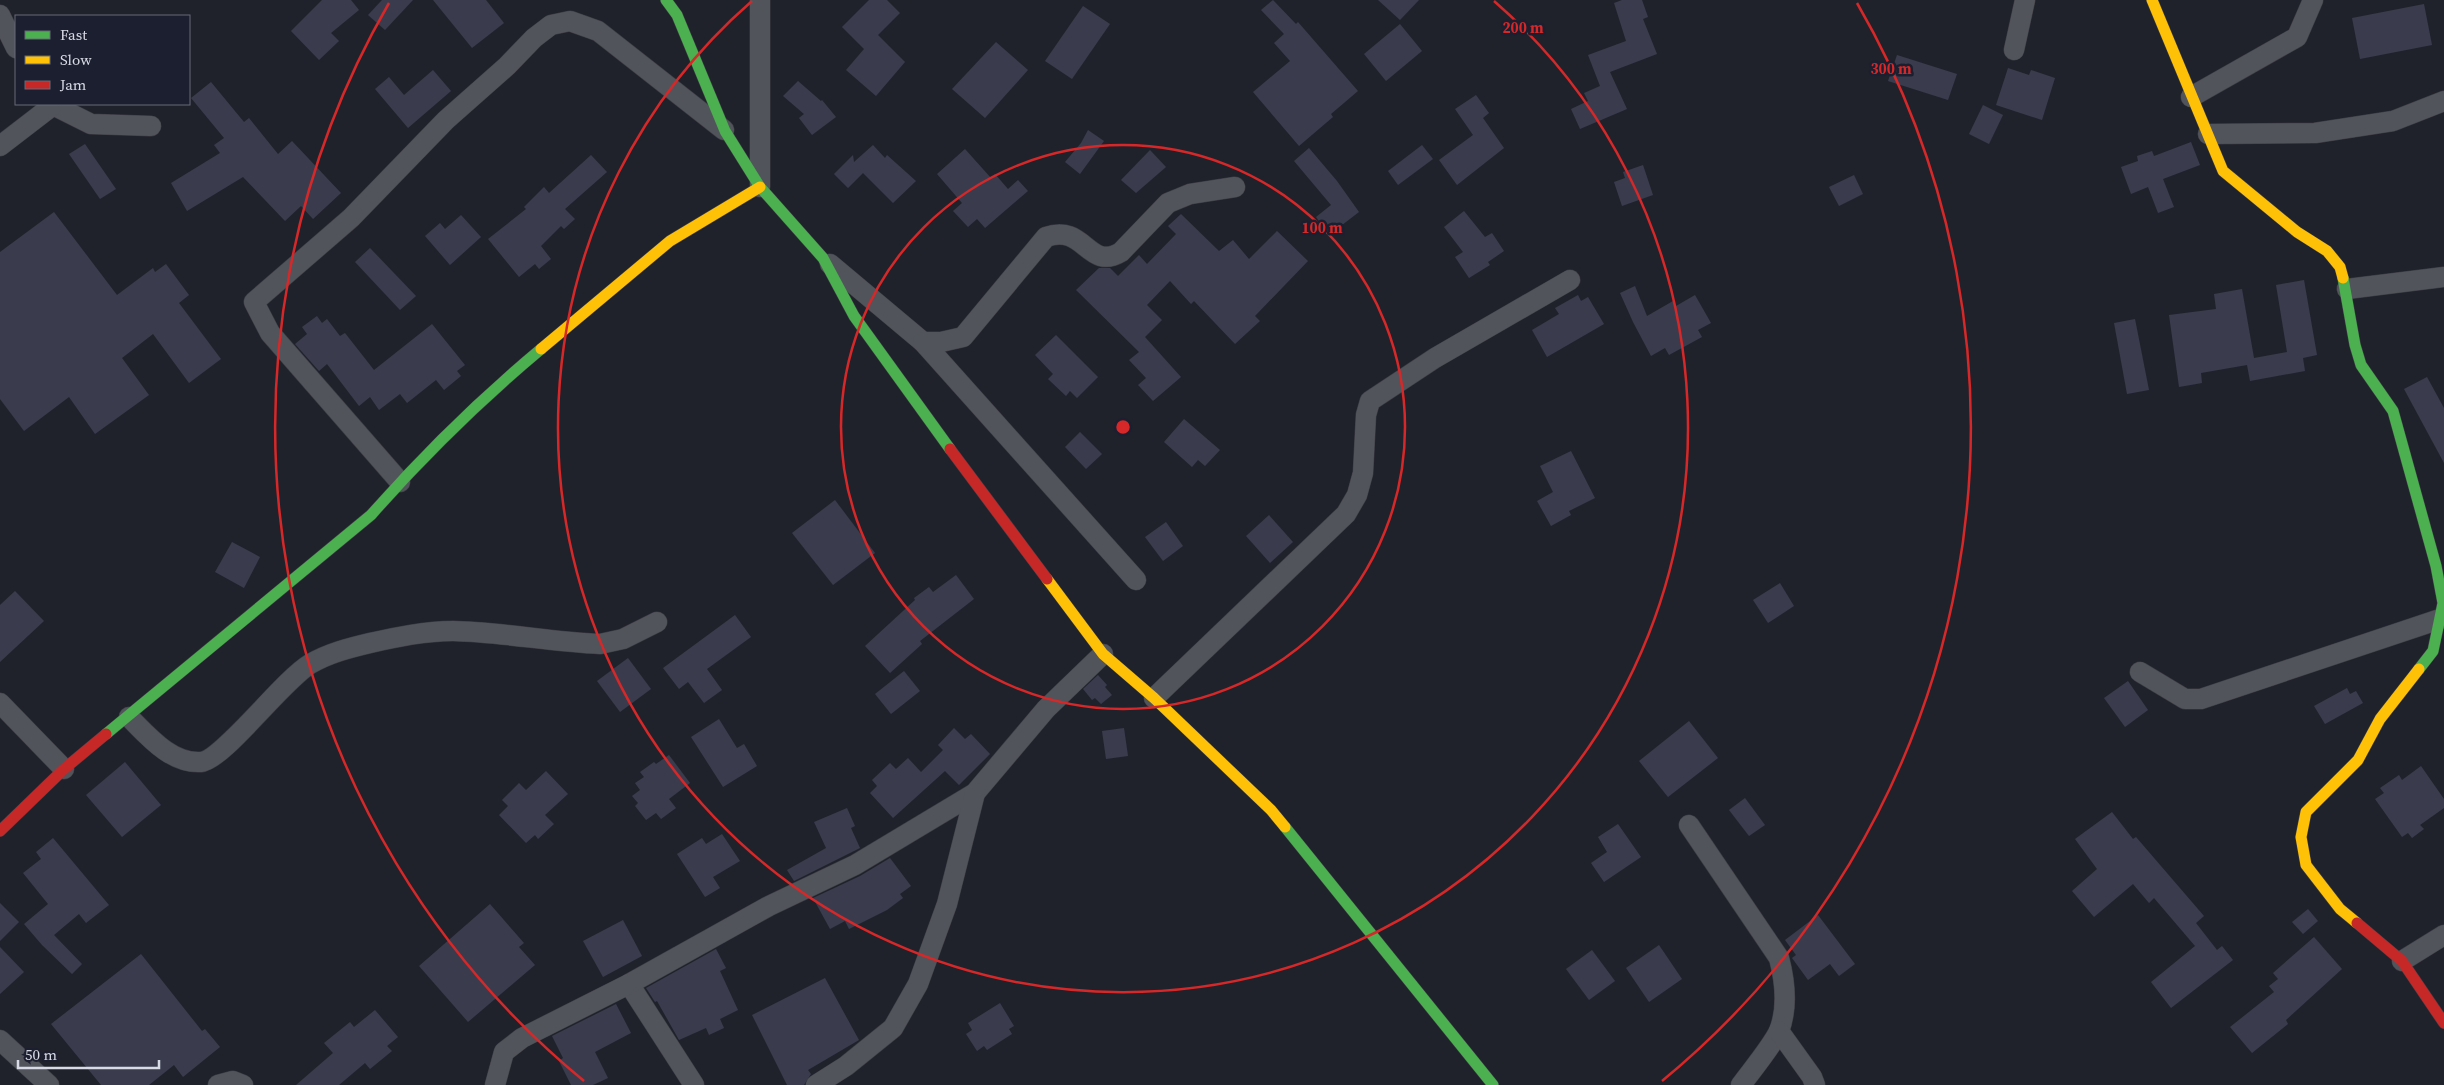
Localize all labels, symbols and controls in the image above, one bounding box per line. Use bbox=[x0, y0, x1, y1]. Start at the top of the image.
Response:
legend bbox=[15, 15, 190, 105]
text: 200 m bbox=[1502, 17, 1544, 38]
text: Fast bbox=[60, 24, 87, 45]
text: Slow bbox=[60, 49, 92, 70]
text: 300 m bbox=[1870, 58, 1912, 79]
text: Jam bbox=[59, 74, 87, 95]
text: 100 m bbox=[1301, 217, 1343, 238]
centre of rings bbox=[1114, 418, 1132, 436]
scale bar bbox=[18, 1038, 159, 1070]
text: 50 m bbox=[25, 1044, 57, 1065]

